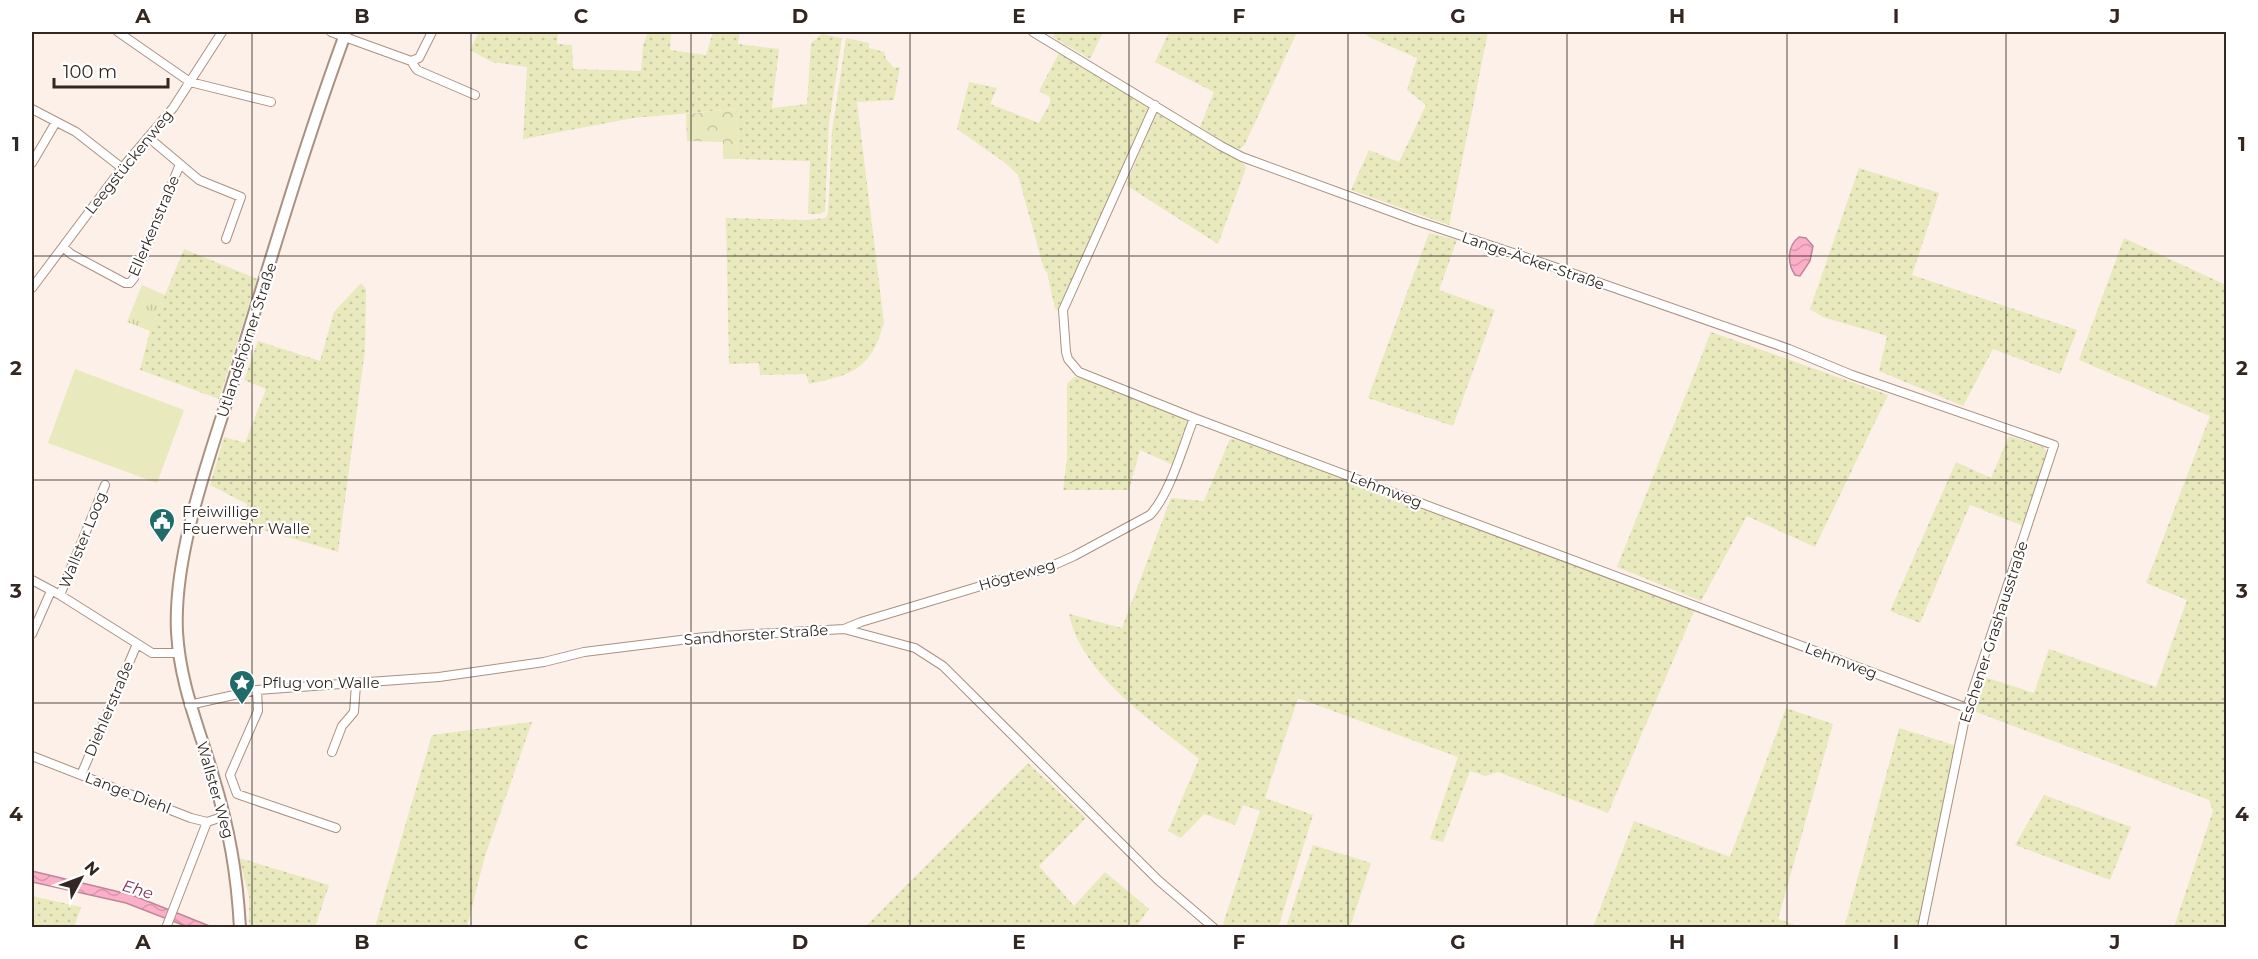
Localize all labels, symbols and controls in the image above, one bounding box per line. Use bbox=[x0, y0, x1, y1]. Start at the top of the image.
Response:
text: A bbox=[134, 4, 151, 28]
text: B bbox=[354, 4, 370, 28]
text: C bbox=[574, 4, 589, 28]
text: D bbox=[792, 4, 808, 28]
text: E bbox=[1012, 4, 1026, 28]
text: F bbox=[1233, 4, 1246, 28]
text: G bbox=[1450, 4, 1466, 28]
text: H bbox=[1669, 4, 1685, 28]
text: I bbox=[1893, 4, 1899, 28]
text: J bbox=[2109, 4, 2120, 28]
scale bar bbox=[54, 51, 168, 89]
text: 100 m bbox=[63, 61, 117, 83]
street label: Leegstückenweg bbox=[81, 106, 177, 218]
text: 1 bbox=[12, 132, 20, 156]
text: 1 bbox=[2238, 132, 2246, 156]
street label: Ellerkenstraße bbox=[124, 173, 183, 279]
street label: Lange-Äcker-Straße bbox=[1459, 227, 1607, 294]
street label: Utlandshörner Straße bbox=[213, 260, 281, 420]
text: 2 bbox=[10, 356, 22, 380]
text: 2 bbox=[2236, 356, 2248, 380]
street label: Lehmweg bbox=[1347, 467, 1425, 512]
street label: Wallster Loog bbox=[54, 489, 111, 591]
place label: Freiwillige Feuerwehr Walle bbox=[182, 502, 310, 538]
public building icon: Freiwillige Feuerwehr Walle bbox=[147, 506, 177, 544]
street label: Eschener Grashausstraße bbox=[1955, 538, 2032, 725]
street label: Högteweg bbox=[976, 555, 1057, 595]
text: 3 bbox=[9, 579, 22, 603]
text: 3 bbox=[2235, 579, 2248, 603]
street label: Sandhorster Straße bbox=[683, 620, 829, 649]
street label: Lehmweg bbox=[1802, 638, 1880, 683]
street label: Diehlerstraße bbox=[80, 658, 137, 759]
place icon: Pflug von Walle bbox=[227, 668, 257, 706]
place label: Pflug von Walle bbox=[262, 673, 379, 692]
street label: Wallster Weg bbox=[193, 739, 238, 841]
street label: Lange Diehl bbox=[82, 767, 174, 818]
text: 4 bbox=[9, 802, 23, 826]
text: 4 bbox=[2235, 802, 2249, 826]
north arrow bbox=[51, 848, 111, 908]
text: N bbox=[81, 857, 103, 880]
water label: Ehe bbox=[120, 876, 156, 903]
text: A bbox=[134, 930, 151, 954]
text: B bbox=[354, 930, 370, 954]
text: C bbox=[574, 930, 589, 954]
text: D bbox=[792, 930, 808, 954]
text: E bbox=[1012, 930, 1026, 954]
text: F bbox=[1233, 930, 1246, 954]
text: G bbox=[1450, 930, 1466, 954]
text: H bbox=[1669, 930, 1685, 954]
text: I bbox=[1893, 930, 1899, 954]
text: J bbox=[2109, 930, 2120, 954]

